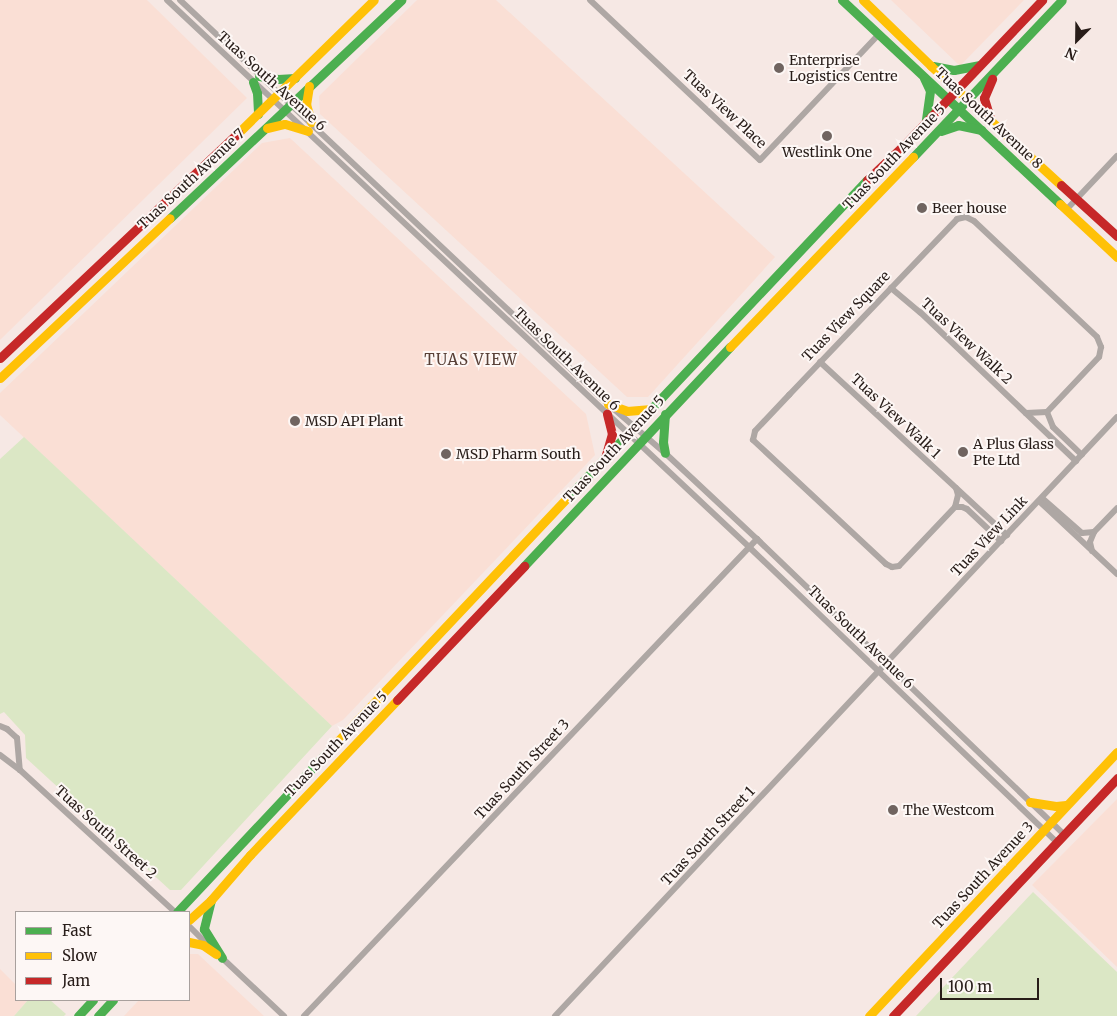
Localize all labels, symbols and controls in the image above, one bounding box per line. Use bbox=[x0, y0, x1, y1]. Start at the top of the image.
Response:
north arrow bbox=[1052, 15, 1102, 65]
street label: Tuas South Avenue 6 bbox=[214, 28, 330, 134]
text: N bbox=[1063, 43, 1080, 64]
place label: Enterprise Logistics Centre bbox=[789, 52, 898, 84]
marker: Enterprise Logistics Centre bbox=[773, 62, 785, 74]
street label: Tuas South Avenue 8 bbox=[932, 64, 1046, 172]
street label: Tuas View Place bbox=[680, 66, 770, 152]
street label: Tuas South Avenue 5 bbox=[839, 101, 949, 213]
street label: Tuas South Avenue 7 bbox=[134, 125, 248, 233]
marker: Westlink One bbox=[821, 130, 833, 142]
place label: Westlink One bbox=[782, 144, 872, 160]
place label: Beer house bbox=[932, 200, 1007, 216]
marker: Beer house bbox=[916, 202, 928, 214]
street label: Tuas View Square bbox=[799, 267, 893, 365]
street label: Tuas View Walk 2 bbox=[918, 294, 1016, 388]
street label: Tuas South Avenue 6 bbox=[511, 304, 623, 414]
district label: TUAS VIEW bbox=[423, 351, 519, 369]
street label: Tuas View Walk 1 bbox=[848, 370, 944, 462]
street label: Tuas South Avenue 5 bbox=[560, 392, 668, 506]
place label: MSD API Plant bbox=[305, 413, 403, 429]
marker: MSD API Plant bbox=[289, 415, 301, 427]
place label: A Plus Glass Pte Ltd bbox=[973, 436, 1054, 468]
place label: MSD Pharm South bbox=[456, 446, 581, 462]
marker: A Plus Glass Pte Ltd bbox=[957, 446, 969, 458]
marker: MSD Pharm South bbox=[440, 448, 452, 460]
street label: Tuas View Link bbox=[947, 492, 1031, 580]
street label: Tuas South Avenue 6 bbox=[805, 582, 917, 692]
street label: Tuas South Avenue 5 bbox=[281, 688, 391, 800]
street label: Tuas South Street 3 bbox=[471, 715, 573, 823]
street label: Tuas South Street 2 bbox=[52, 782, 160, 882]
street label: Tuas South Street 1 bbox=[658, 783, 758, 889]
place label: The Westcom bbox=[903, 802, 994, 818]
marker: The Westcom bbox=[887, 804, 899, 816]
street label: Tuas South Avenue 3 bbox=[929, 818, 1037, 932]
legend bbox=[15, 911, 190, 1001]
text: Fast bbox=[62, 921, 92, 940]
text: Slow bbox=[62, 946, 97, 965]
scale bar bbox=[942, 968, 1041, 1000]
text: Jam bbox=[62, 971, 90, 990]
text: 100 m bbox=[948, 977, 992, 996]

